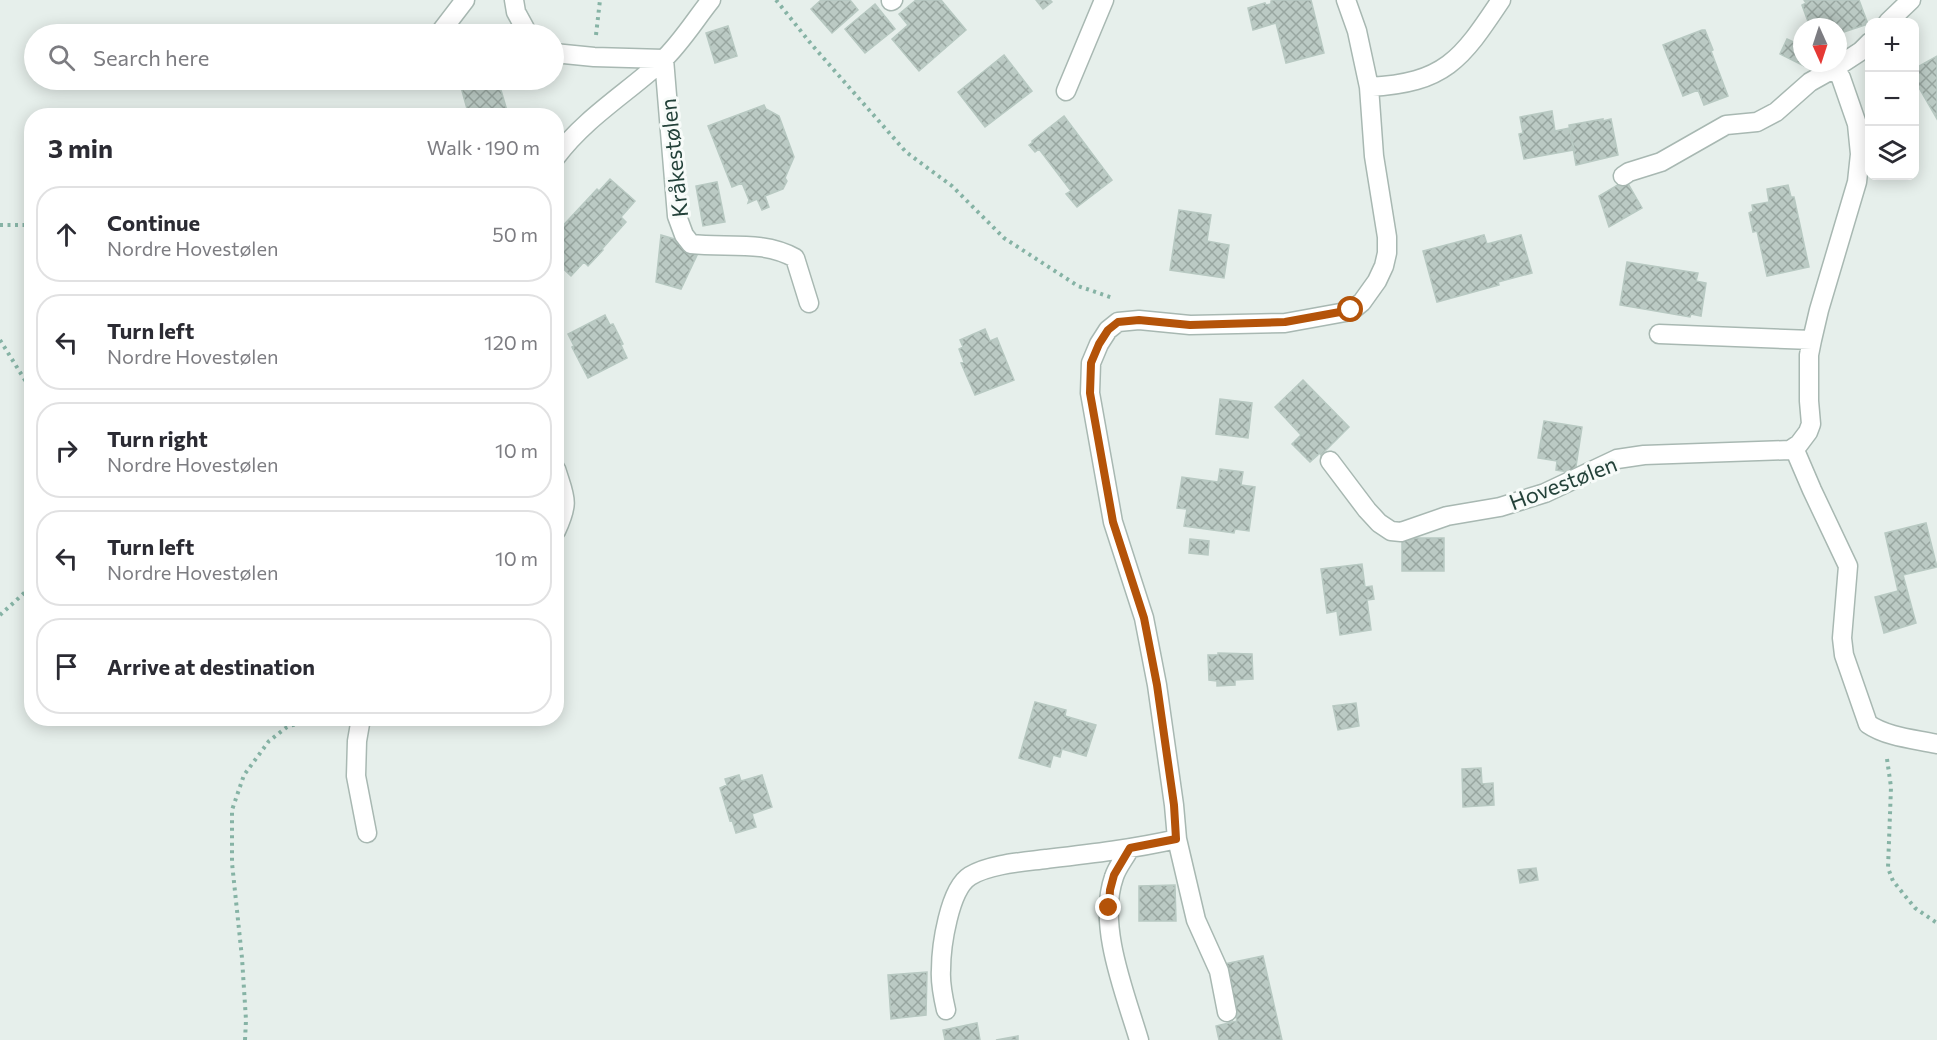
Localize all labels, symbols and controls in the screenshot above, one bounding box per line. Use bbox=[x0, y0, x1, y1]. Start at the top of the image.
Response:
north arrow bbox=[1793, 18, 1847, 72]
map controls bbox=[1865, 18, 1919, 180]
button: + bbox=[1865, 18, 1919, 72]
search box bbox=[24, 24, 564, 90]
icon: search bbox=[45, 41, 78, 74]
text: Search here bbox=[93, 44, 209, 71]
button: − bbox=[1865, 72, 1919, 126]
street label: Kråkestølen bbox=[654, 97, 693, 219]
button: layers bbox=[1865, 126, 1919, 180]
text: 3 min bbox=[48, 132, 113, 163]
text: Walk · 190 m bbox=[427, 135, 540, 159]
text: Continue bbox=[107, 209, 200, 236]
icon: ahead bbox=[50, 218, 83, 251]
text: 50 m bbox=[492, 222, 538, 246]
text: Nordre Hovestølen bbox=[107, 236, 278, 260]
route start bbox=[1337, 296, 1363, 322]
text: Turn left bbox=[107, 317, 194, 344]
icon: left bbox=[50, 326, 83, 359]
text: 120 m bbox=[484, 330, 538, 354]
text: Nordre Hovestølen bbox=[107, 344, 278, 368]
text: Turn right bbox=[107, 425, 208, 452]
icon: right bbox=[50, 434, 83, 467]
text: 10 m bbox=[495, 438, 538, 462]
street label: Hovestølen bbox=[1505, 450, 1621, 515]
text: Nordre Hovestølen bbox=[107, 452, 278, 476]
text: Turn left bbox=[107, 533, 194, 560]
icon: left bbox=[50, 542, 83, 575]
text: 10 m bbox=[495, 546, 538, 570]
text: Nordre Hovestølen bbox=[107, 560, 278, 584]
icon: arrive bbox=[50, 650, 83, 683]
text: Arrive at destination bbox=[107, 653, 315, 680]
route end bbox=[1095, 894, 1121, 920]

